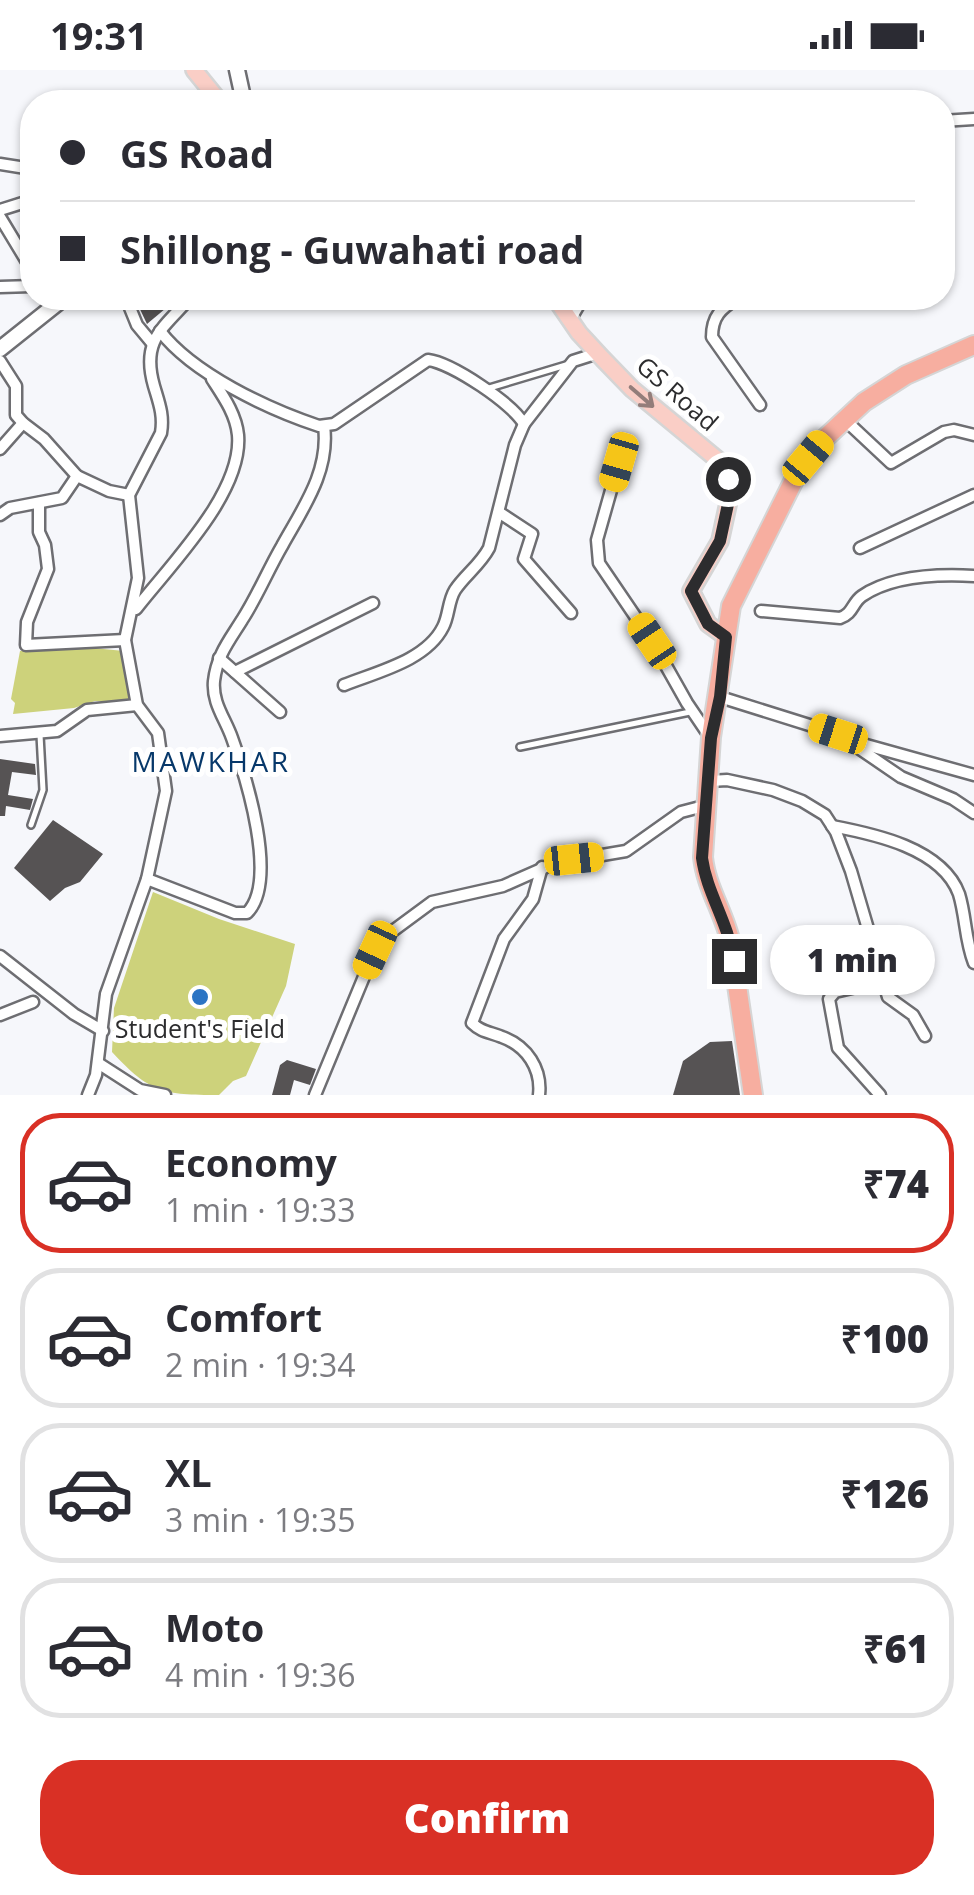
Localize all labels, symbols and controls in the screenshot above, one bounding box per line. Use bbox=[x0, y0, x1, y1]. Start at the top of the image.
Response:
text: 19:31 bbox=[50, 9, 148, 61]
text: GS Road bbox=[120, 127, 274, 179]
text: Shillong - Guwahati road bbox=[120, 223, 584, 275]
street label: GS Road bbox=[630, 348, 726, 438]
one-way arrow bbox=[629, 385, 654, 408]
car bbox=[777, 425, 839, 491]
car bbox=[596, 429, 642, 495]
route start bbox=[706, 457, 751, 502]
car bbox=[623, 608, 681, 674]
car bbox=[805, 710, 871, 758]
district label: MAWKHAR bbox=[131, 742, 291, 780]
car bbox=[543, 841, 605, 877]
car bbox=[349, 916, 401, 984]
callout: 1 min bbox=[769, 926, 934, 996]
text: 1 min bbox=[807, 938, 898, 981]
route end bbox=[712, 939, 757, 984]
marker: Student's Field bbox=[189, 986, 211, 1008]
place label: Student's Field bbox=[115, 1011, 285, 1045]
text: Economy bbox=[165, 1136, 337, 1188]
icon: car bbox=[45, 1138, 135, 1228]
text: ₹74 bbox=[863, 1157, 929, 1209]
text: 1 min · 19:33 bbox=[165, 1188, 356, 1231]
text: Comfort bbox=[165, 1291, 322, 1343]
icon: car bbox=[45, 1293, 135, 1383]
text: ₹100 bbox=[840, 1312, 929, 1364]
text: 2 min · 19:34 bbox=[165, 1343, 356, 1386]
text: XL bbox=[165, 1446, 212, 1498]
icon: car bbox=[45, 1448, 135, 1538]
text: ₹126 bbox=[840, 1467, 929, 1519]
text: 3 min · 19:35 bbox=[165, 1498, 356, 1541]
text: Moto bbox=[165, 1601, 264, 1653]
icon: car bbox=[45, 1603, 135, 1693]
text: ₹61 bbox=[863, 1622, 929, 1674]
text: 4 min · 19:36 bbox=[165, 1653, 356, 1696]
button: Confirm bbox=[40, 1760, 934, 1875]

